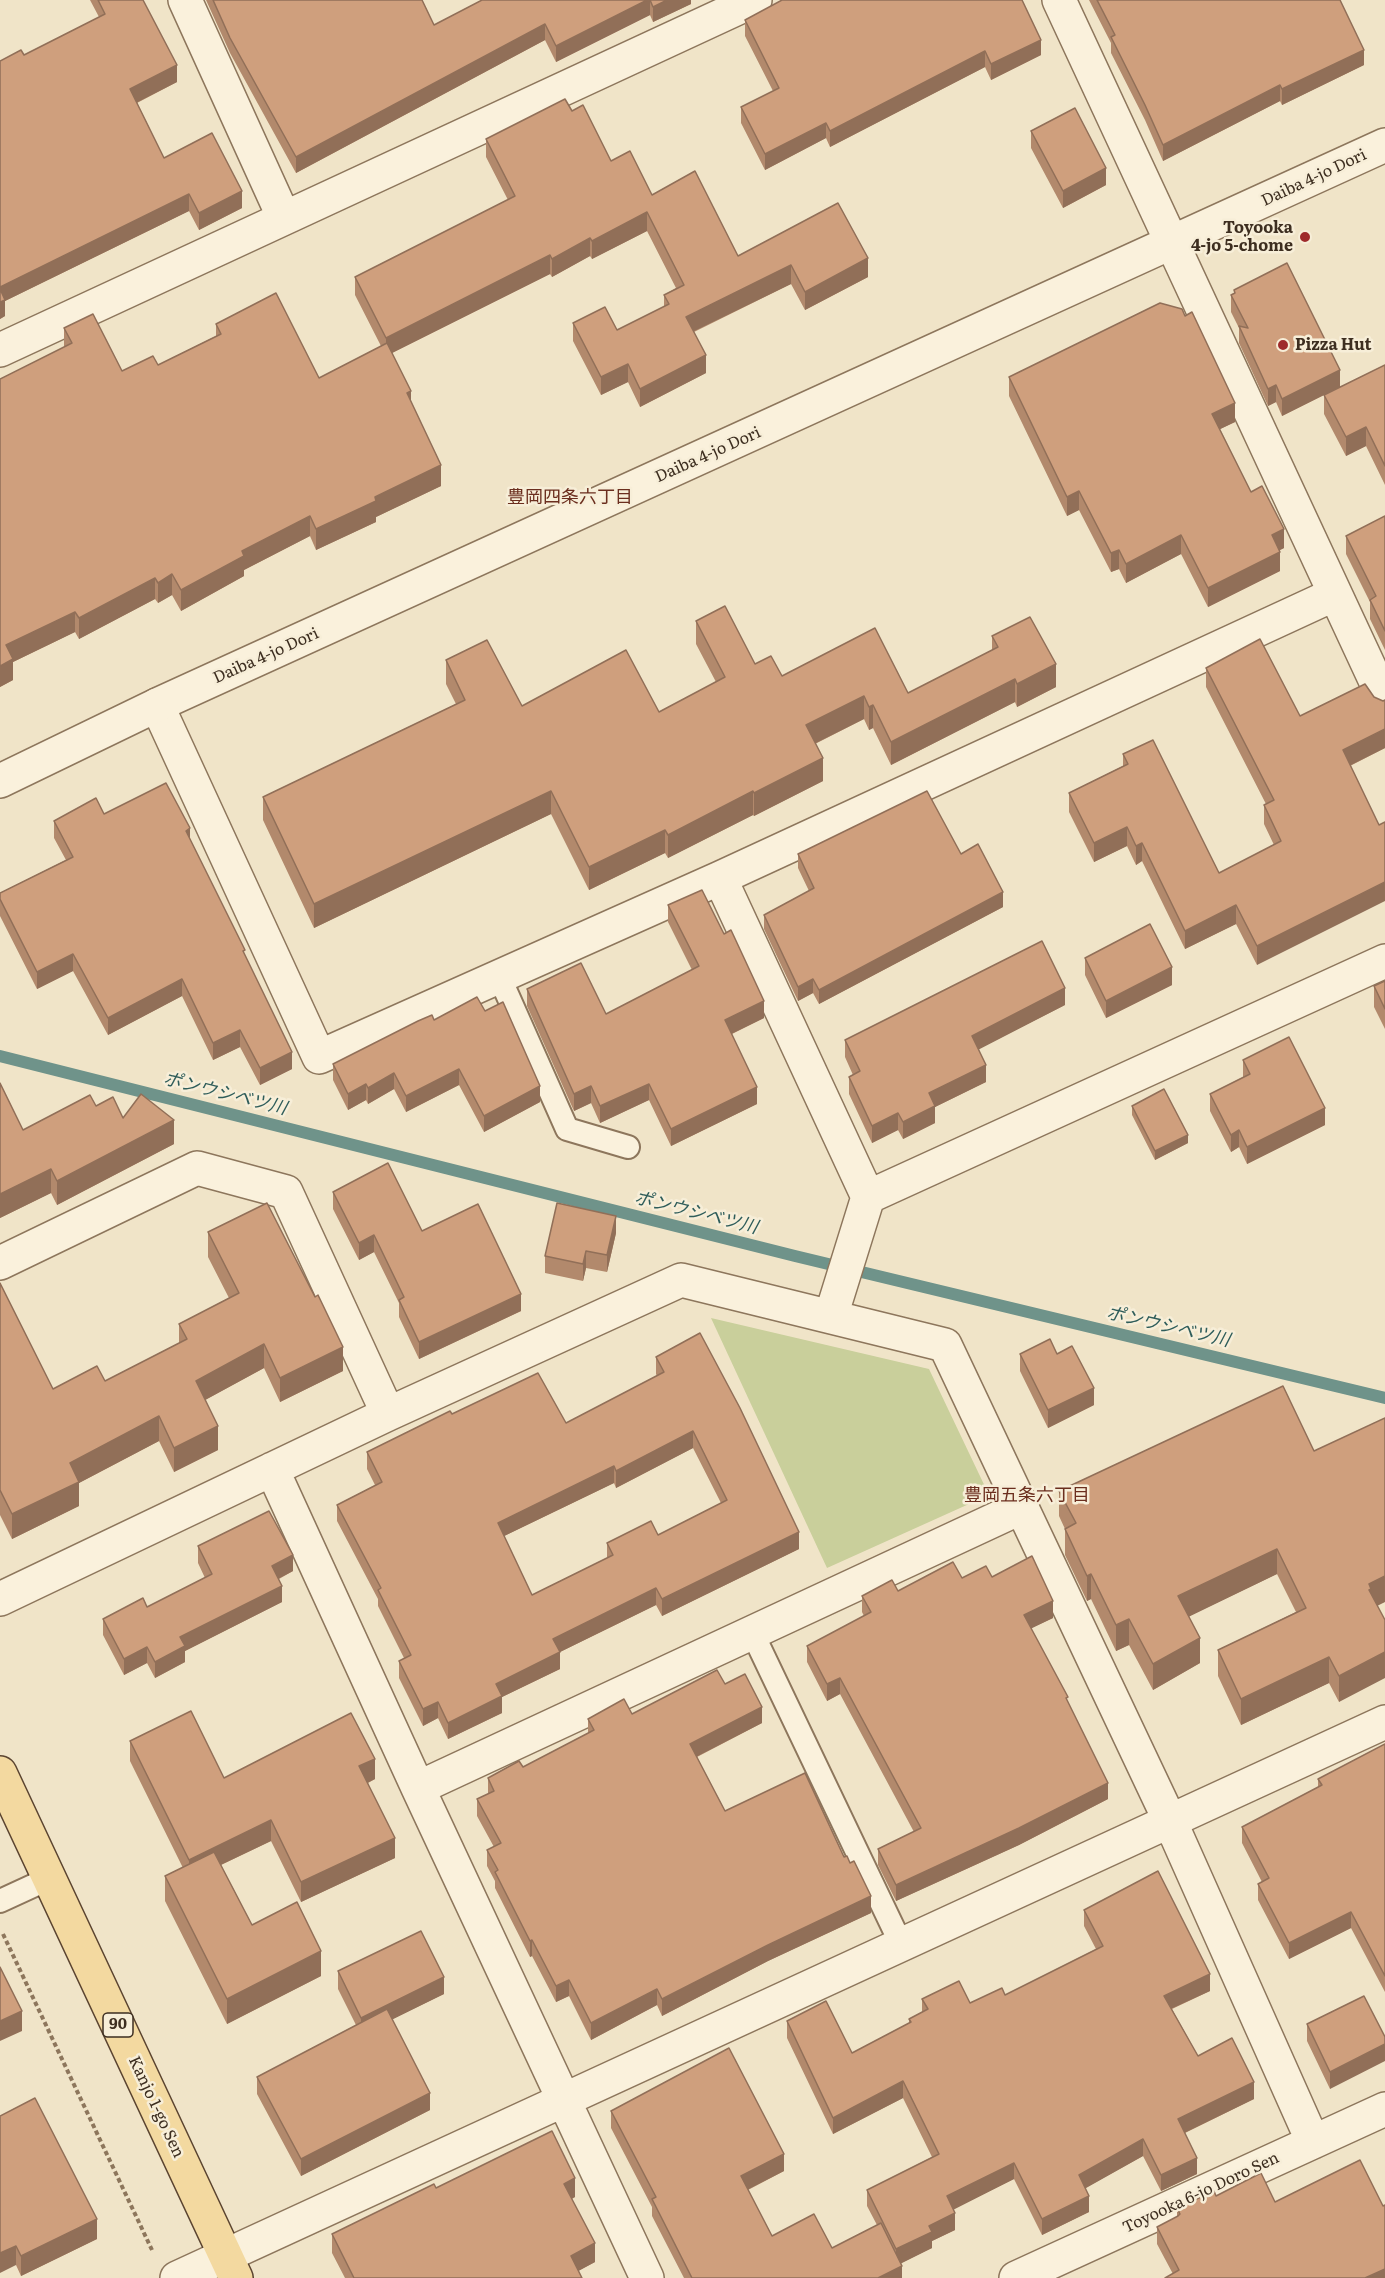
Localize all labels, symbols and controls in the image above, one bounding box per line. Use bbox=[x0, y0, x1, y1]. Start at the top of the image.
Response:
street label: Daiba 4-jo Dori bbox=[1258, 145, 1370, 211]
place label: Toyooka 4-jo 5-chome bbox=[1191, 218, 1293, 256]
marker: Toyooka 4-jo 5-chome bbox=[1298, 230, 1312, 244]
place label: Pizza Hut bbox=[1295, 335, 1371, 355]
marker: Pizza Hut bbox=[1276, 338, 1290, 352]
street label: Daiba 4-jo Dori bbox=[652, 423, 764, 487]
district label: 豊岡四条六丁目 bbox=[507, 487, 633, 509]
street label: Daiba 4-jo Dori bbox=[210, 624, 322, 688]
water label: ポンウシベツ川 bbox=[161, 1068, 289, 1120]
water label: ポンウシベツ川 bbox=[632, 1187, 760, 1239]
water label: ポンウシベツ川 bbox=[1104, 1302, 1232, 1352]
district label: 豊岡五条六丁目 bbox=[964, 1485, 1090, 1507]
road number: 90 bbox=[103, 2013, 133, 2037]
street label: Kanjo 1-go Sen bbox=[124, 2053, 188, 2161]
street label: Toyooka 6-jo Doro Sen bbox=[1120, 2148, 1282, 2238]

